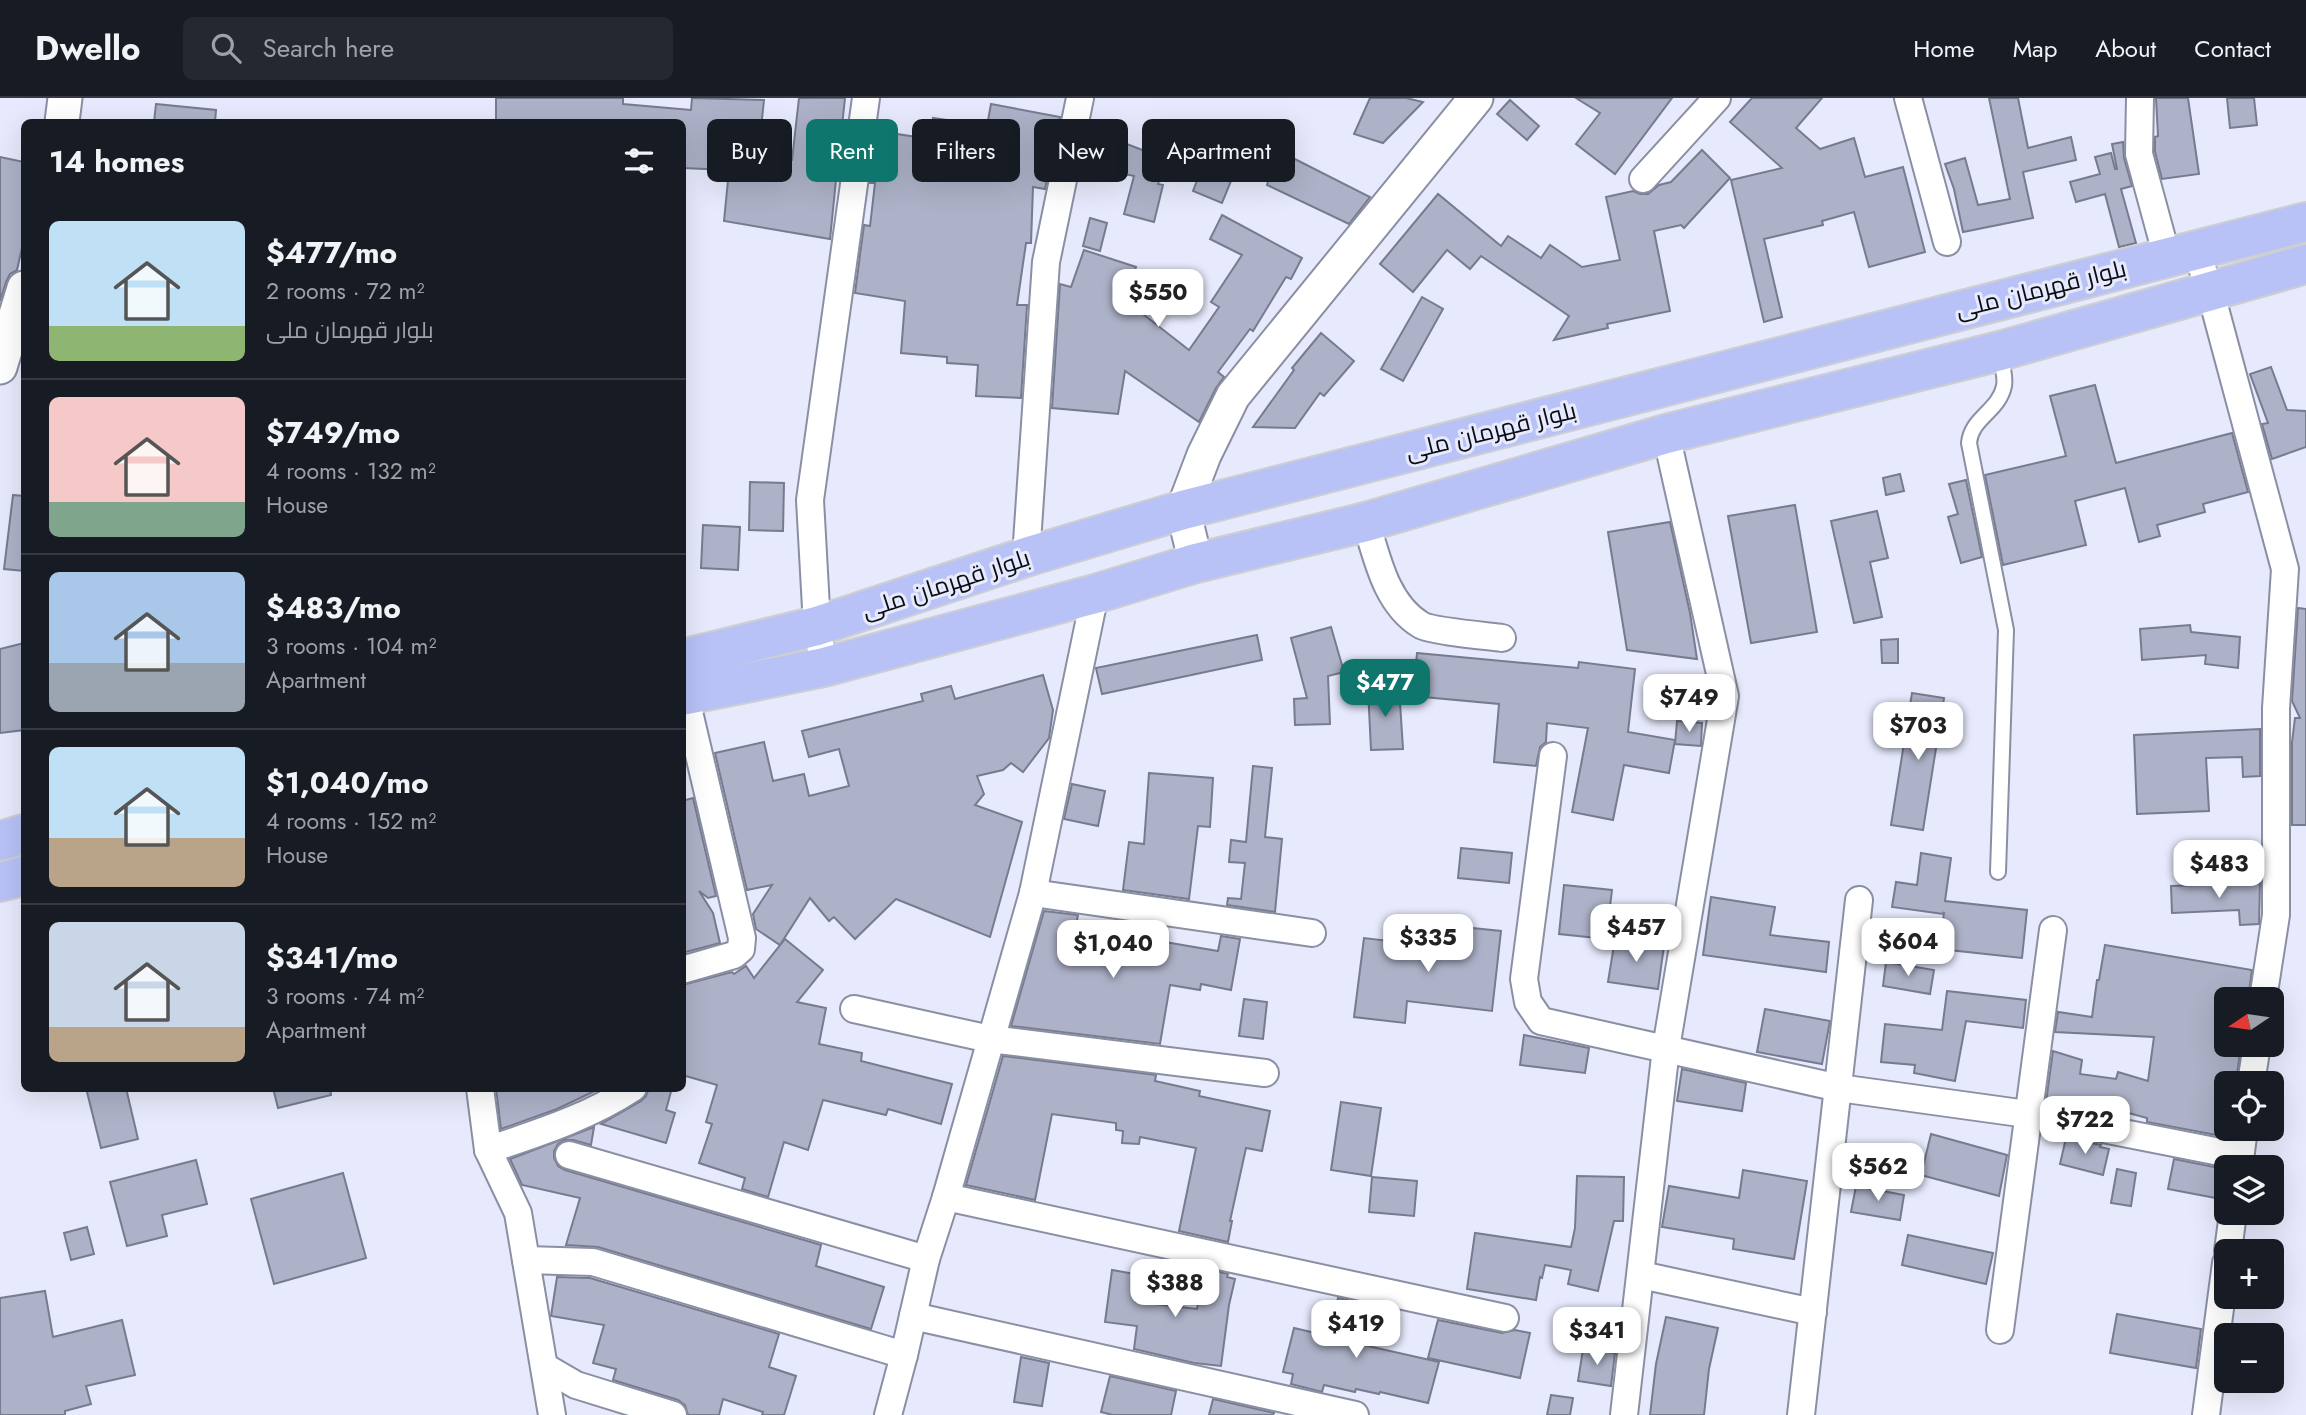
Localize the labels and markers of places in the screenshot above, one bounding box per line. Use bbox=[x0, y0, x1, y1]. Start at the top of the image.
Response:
pin: $550 bbox=[1117, 270, 1199, 329]
pin: $477 bbox=[1344, 660, 1426, 719]
pin: $749 bbox=[1648, 674, 1730, 734]
pin: $703 bbox=[1877, 702, 1959, 762]
pin: $483 bbox=[2178, 840, 2260, 900]
pin: $457 bbox=[1595, 904, 1677, 964]
pin: $335 bbox=[1387, 914, 1469, 974]
pin: $604 bbox=[1867, 918, 1949, 978]
pin: $1,040 bbox=[1056, 920, 1170, 980]
pin: $722 bbox=[2044, 1096, 2126, 1156]
pin: $562 bbox=[1837, 1144, 1919, 1203]
pin: $388 bbox=[1134, 1260, 1216, 1319]
pin: $419 bbox=[1315, 1300, 1397, 1360]
pin: $341 bbox=[1556, 1308, 1638, 1367]

